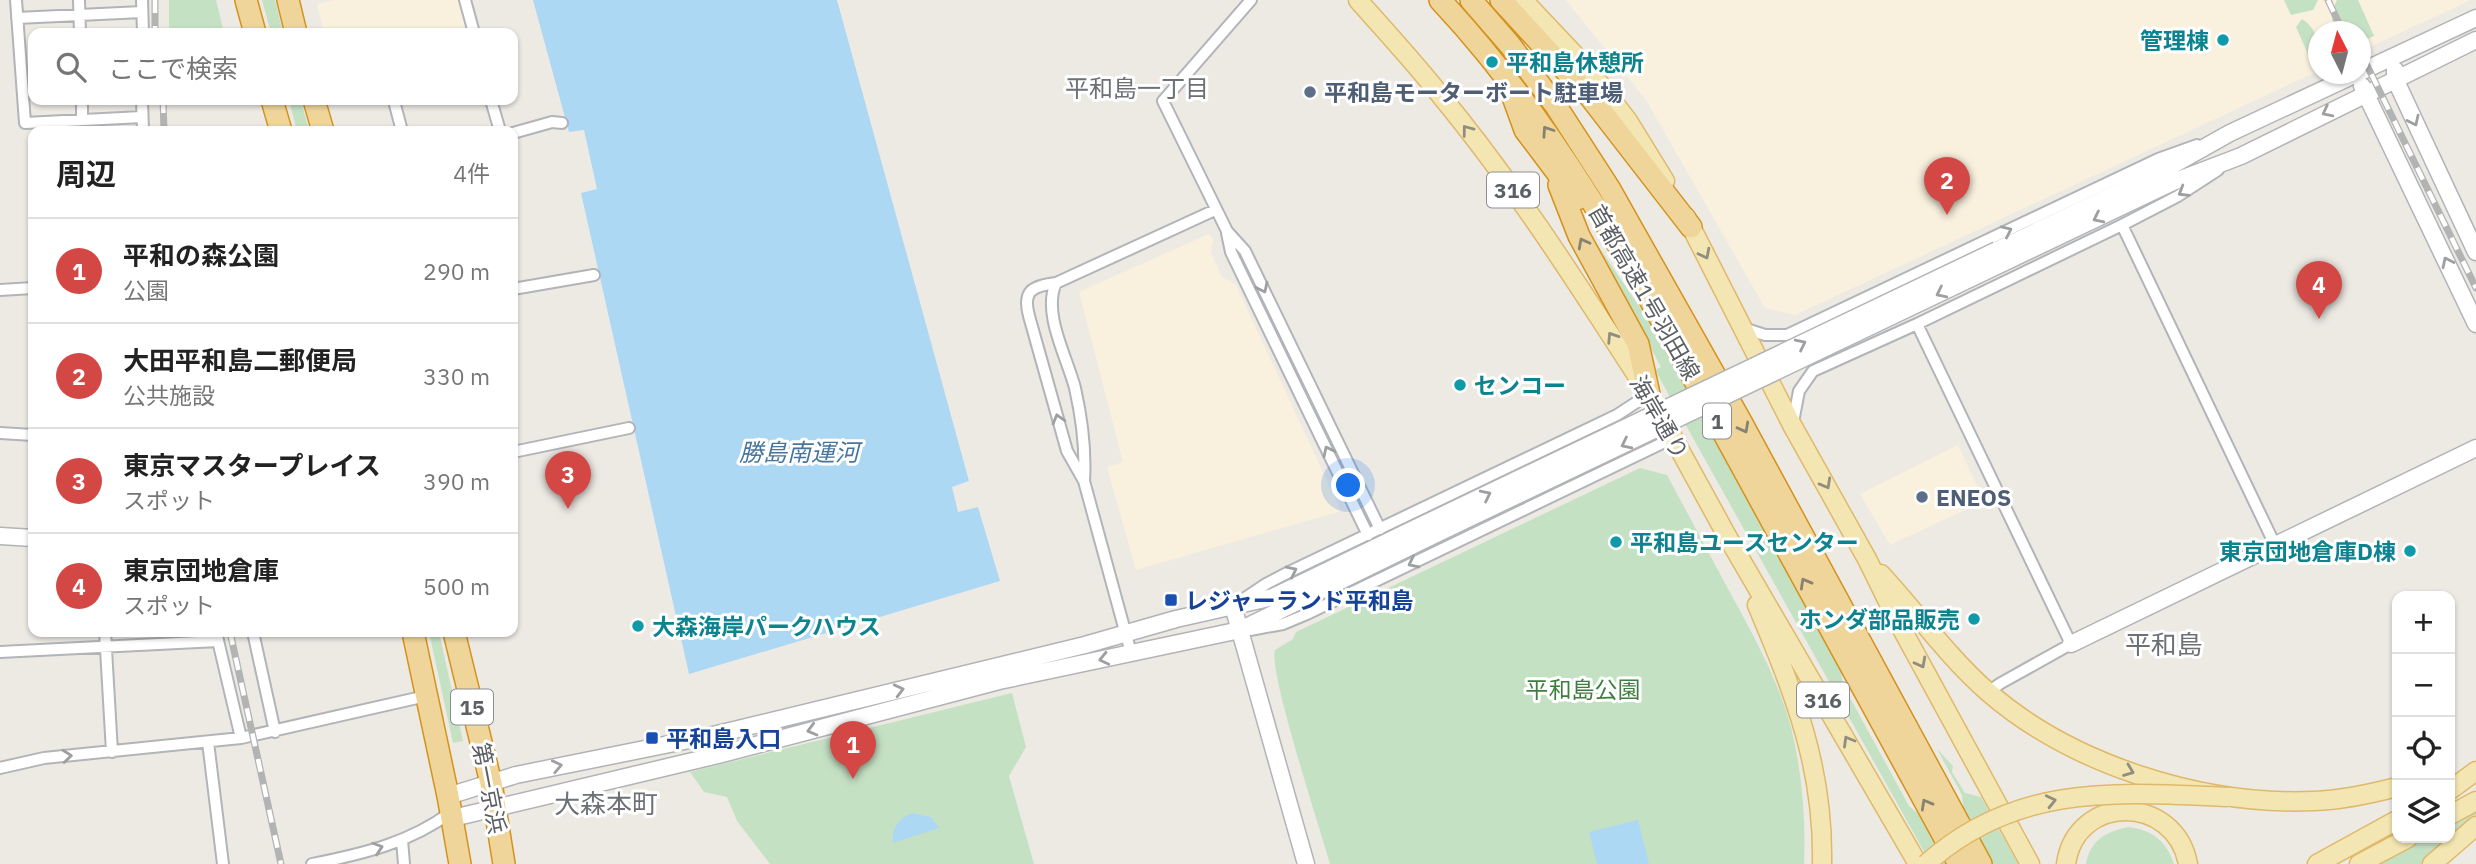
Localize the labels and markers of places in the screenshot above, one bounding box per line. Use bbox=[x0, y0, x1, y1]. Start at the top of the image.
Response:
place label: 管理棟 bbox=[2140, 25, 2209, 55]
marker: 管理棟 bbox=[2215, 32, 2231, 48]
place label: 平和島休憩所 bbox=[1506, 47, 1644, 77]
marker: 平和島休憩所 bbox=[1484, 54, 1500, 70]
place label: 平和島モーターボート駐車場 bbox=[1324, 77, 1623, 107]
marker: 平和島モーターボート駐車場 bbox=[1302, 84, 1318, 100]
pin: 2 bbox=[1924, 157, 1970, 215]
pin: 4 bbox=[2296, 261, 2342, 319]
place label: センコー bbox=[1474, 370, 1566, 400]
marker: センコー bbox=[1452, 377, 1468, 393]
pin: 3 bbox=[545, 451, 591, 509]
place label: ENEOS bbox=[1936, 482, 2011, 512]
marker: ENEOS bbox=[1914, 489, 1930, 505]
place label: 平和島ユースセンター bbox=[1630, 527, 1859, 557]
marker: 平和島ユースセンター bbox=[1608, 534, 1624, 550]
place label: 東京団地倉庫D棟 bbox=[2219, 536, 2396, 566]
marker: 東京団地倉庫D棟 bbox=[2402, 543, 2418, 559]
place label: レジャーランド平和島 bbox=[1185, 585, 1414, 615]
marker: レジャーランド平和島 bbox=[1163, 592, 1179, 608]
place label: ホンダ部品販売 bbox=[1799, 604, 1960, 634]
place label: 大森海岸パークハウス bbox=[652, 611, 881, 641]
marker: ホンダ部品販売 bbox=[1966, 611, 1982, 627]
marker: 大森海岸パークハウス bbox=[630, 618, 646, 634]
pin: 1 bbox=[830, 721, 876, 779]
place label: 平和島入口 bbox=[666, 723, 781, 753]
marker: 平和島入口 bbox=[644, 730, 660, 746]

